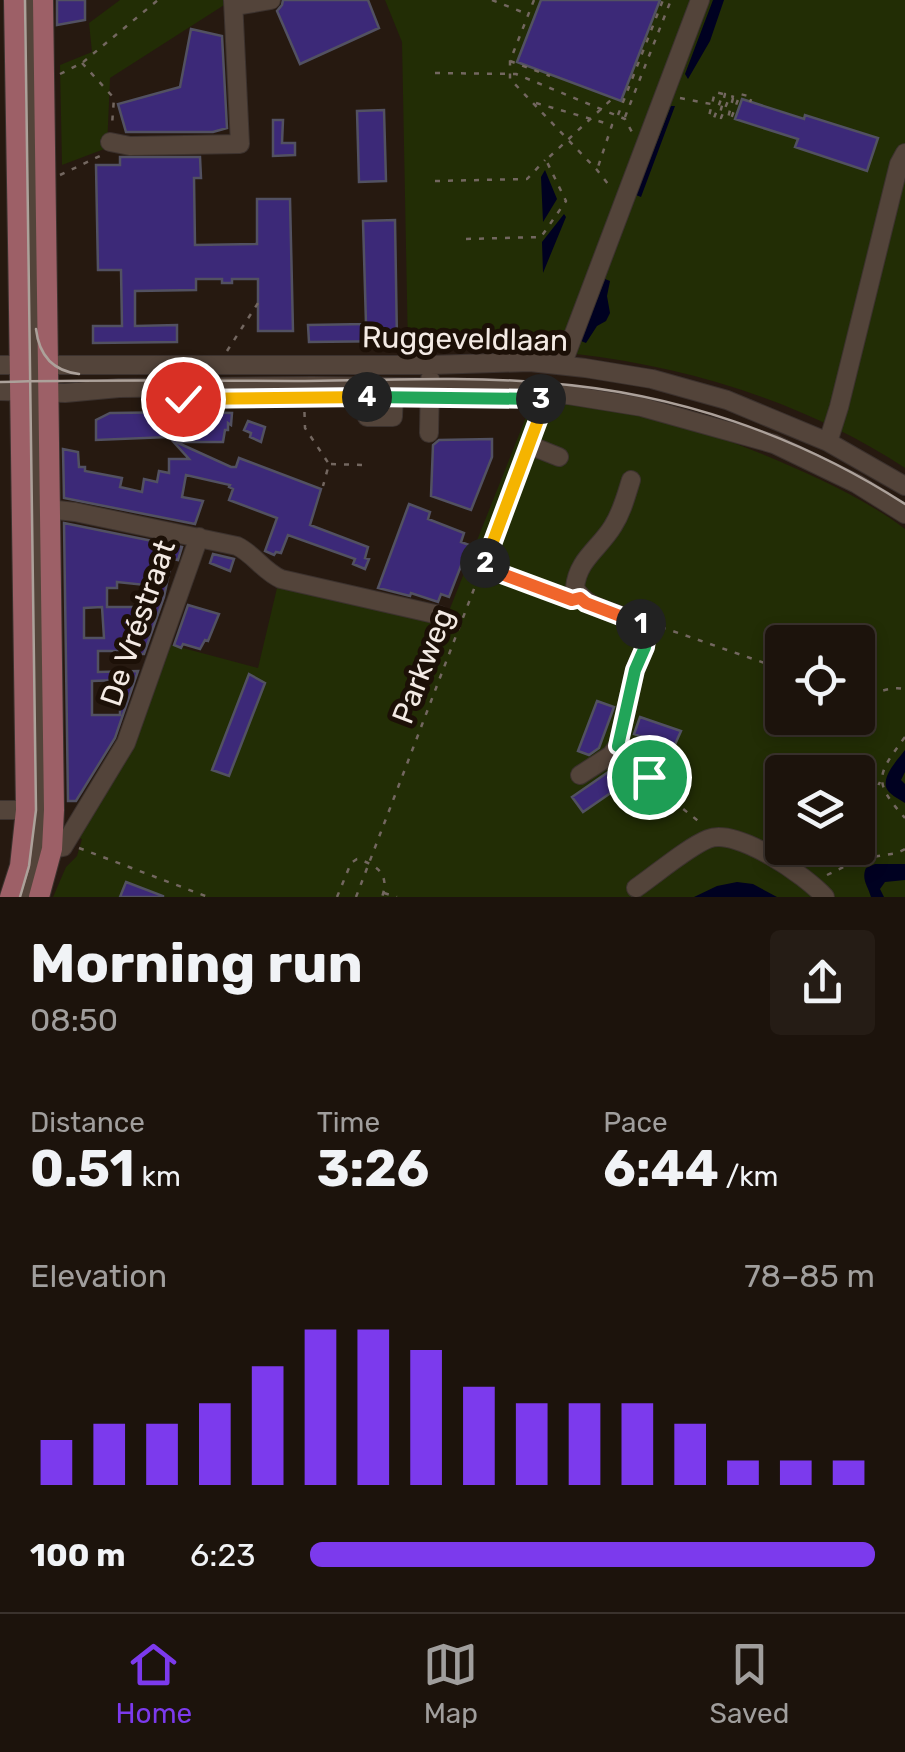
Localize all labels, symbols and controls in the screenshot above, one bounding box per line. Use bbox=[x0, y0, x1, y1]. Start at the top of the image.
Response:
street label: Ruggeveldlaan bbox=[362, 319, 568, 359]
pin bbox=[141, 357, 226, 442]
icon: check bbox=[156, 372, 211, 427]
pin: 4 bbox=[342, 372, 392, 422]
pin: 3 bbox=[516, 374, 566, 424]
text: 4 bbox=[357, 380, 377, 413]
text: 3 bbox=[532, 382, 550, 415]
street label: De Vréstraat bbox=[93, 535, 183, 711]
pin: 2 bbox=[460, 538, 510, 588]
text: 2 bbox=[476, 546, 494, 579]
pin: 1 bbox=[616, 599, 666, 649]
street label: Parkweg bbox=[385, 603, 461, 729]
text: 1 bbox=[634, 607, 648, 640]
map controls bbox=[765, 625, 875, 865]
button: locate bbox=[765, 625, 875, 735]
pin bbox=[607, 735, 692, 820]
icon: arrive bbox=[622, 750, 677, 805]
button: layers bbox=[765, 755, 875, 865]
button: share bbox=[770, 930, 875, 1035]
text: Morning run bbox=[30, 931, 363, 996]
text: 08:50 bbox=[30, 1001, 118, 1039]
text: Distance bbox=[30, 1106, 145, 1139]
text: Time bbox=[317, 1106, 380, 1139]
text: Pace bbox=[603, 1106, 668, 1139]
text: 0.51 bbox=[30, 1139, 135, 1199]
text: 3:26 bbox=[317, 1139, 429, 1199]
text: 6:44 bbox=[603, 1139, 719, 1199]
text: km bbox=[135, 1160, 181, 1193]
text: /km bbox=[719, 1160, 778, 1193]
text: Elevation bbox=[30, 1257, 167, 1295]
text: 78–85 m bbox=[744, 1257, 875, 1295]
text: 100 m bbox=[30, 1536, 126, 1574]
text: 6:23 bbox=[190, 1536, 256, 1574]
tab: Home bbox=[116, 1637, 192, 1730]
tab: Map bbox=[423, 1637, 478, 1730]
tab: Saved bbox=[709, 1637, 789, 1730]

